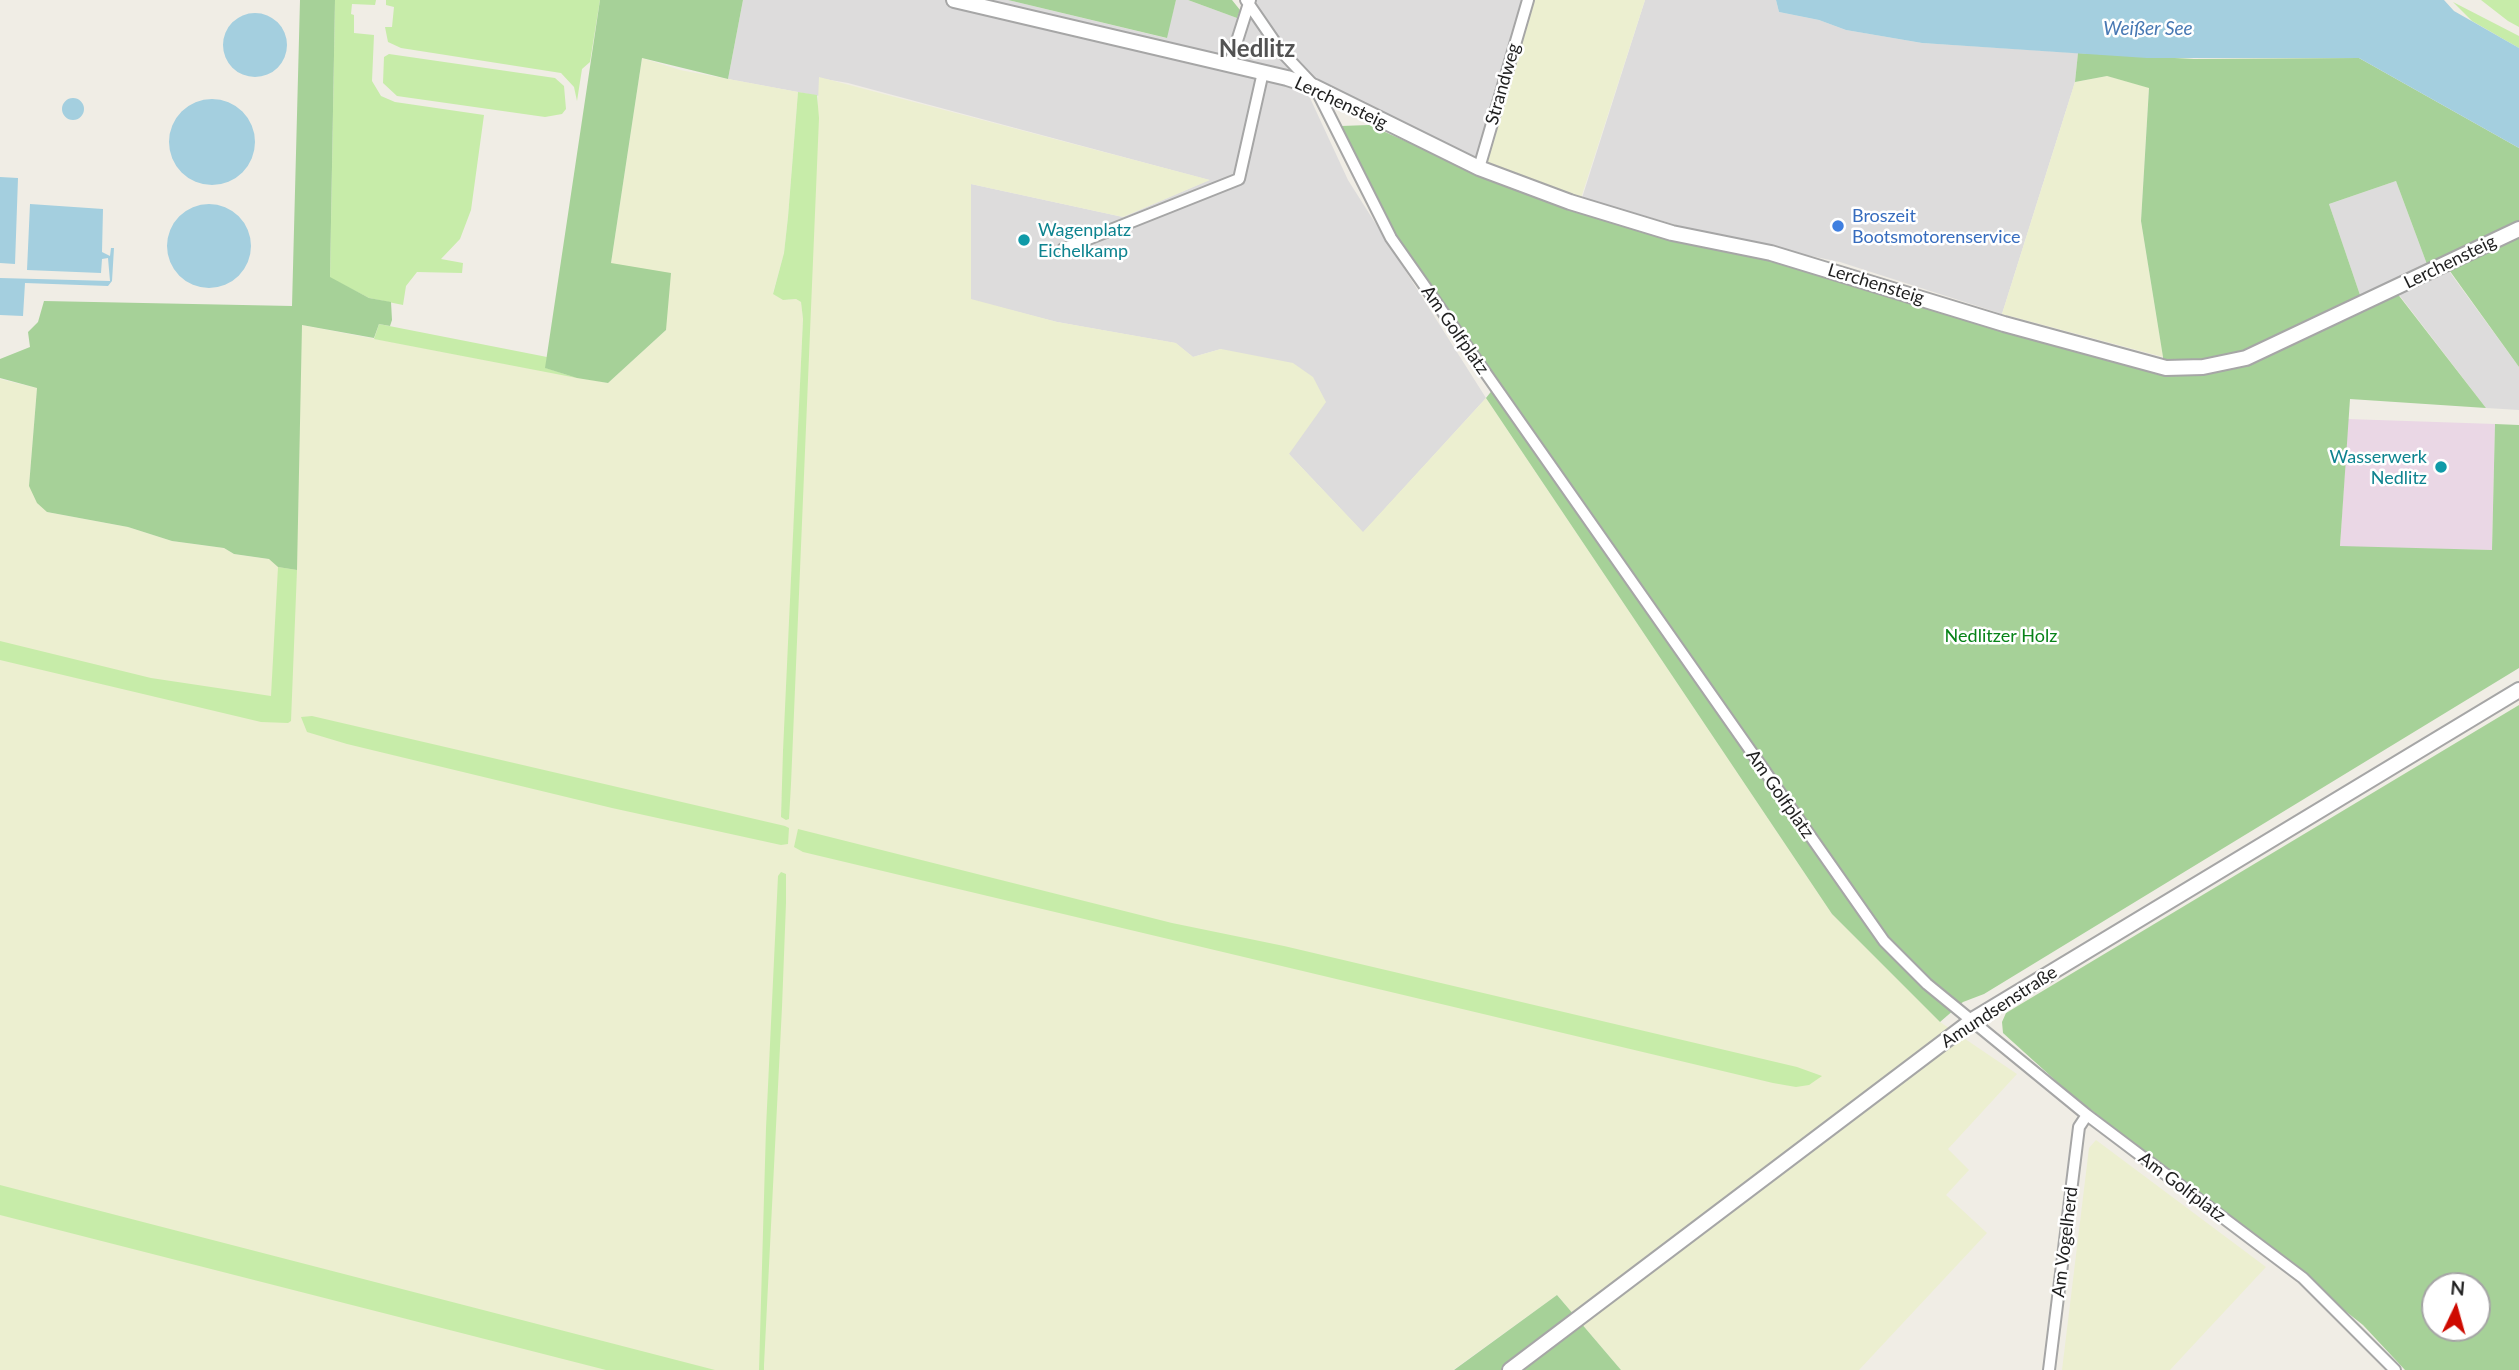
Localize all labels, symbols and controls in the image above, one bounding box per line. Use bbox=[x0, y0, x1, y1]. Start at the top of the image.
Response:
water label: Weißer See bbox=[2103, 18, 2193, 40]
district label: Nedlitz bbox=[1219, 35, 1295, 63]
street label: Strandweg bbox=[1481, 41, 1525, 127]
street label: Lerchensteig bbox=[1291, 72, 1391, 134]
place label: Broszeit Bootsmotorenservice bbox=[1852, 205, 2021, 248]
marker: Broszeit Bootsmotorenservice bbox=[1830, 218, 1846, 234]
place label: Wagenplatz Eichelkamp bbox=[1038, 219, 1131, 262]
street label: Lerchensteig bbox=[2400, 230, 2500, 294]
marker: Wagenplatz Eichelkamp bbox=[1016, 232, 1032, 248]
street label: Lerchensteig bbox=[1825, 259, 1927, 309]
street label: Am Golfplatz bbox=[1417, 282, 1493, 378]
place label: Wasserwerk Nedlitz bbox=[2330, 446, 2427, 489]
marker: Wasserwerk Nedlitz bbox=[2433, 459, 2449, 475]
park label: Nedlitzer Holz bbox=[1945, 625, 2057, 647]
street label: Am Golfplatz bbox=[1742, 746, 1818, 842]
street label: Amundsenstraße bbox=[1937, 961, 2061, 1053]
street label: Am Golfplatz bbox=[2134, 1147, 2230, 1227]
street label: Am Vogelherd bbox=[2047, 1185, 2083, 1299]
north arrow bbox=[2421, 1272, 2491, 1342]
text: N bbox=[2449, 1275, 2466, 1300]

